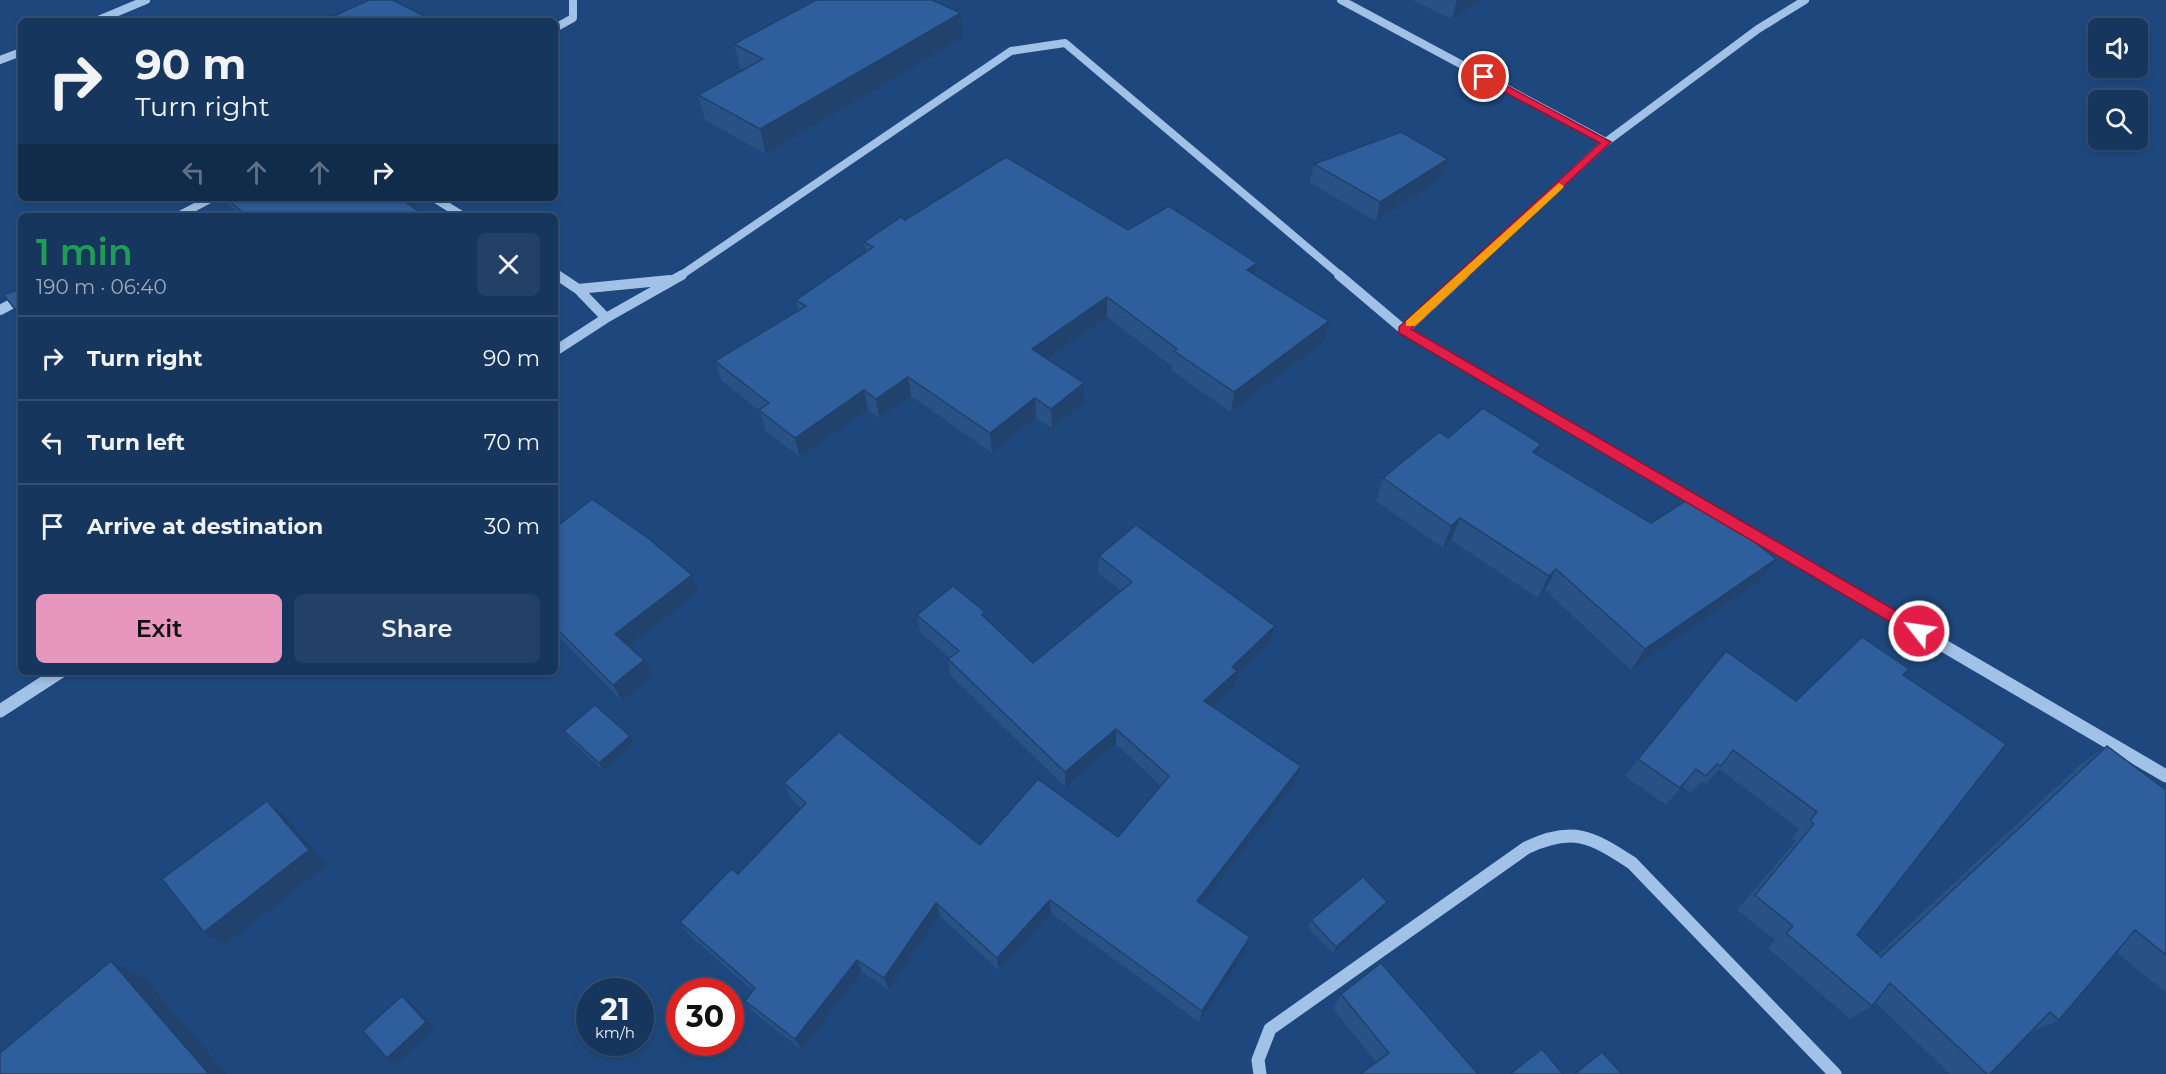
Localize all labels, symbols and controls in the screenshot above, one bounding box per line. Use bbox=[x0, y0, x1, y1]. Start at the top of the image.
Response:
map controls bbox=[2088, 18, 2148, 150]
button: sound bbox=[2088, 18, 2148, 78]
text: 90 m bbox=[135, 38, 246, 90]
icon: right bbox=[36, 42, 114, 120]
pin bbox=[1458, 51, 1509, 102]
icon: arrive bbox=[1467, 60, 1500, 93]
text: Turn right bbox=[135, 90, 270, 123]
button: search bbox=[2088, 90, 2148, 150]
icon: left bbox=[177, 156, 210, 189]
icon: ahead bbox=[240, 156, 273, 189]
icon: ahead bbox=[303, 156, 336, 189]
icon: right bbox=[366, 156, 399, 189]
text: 1 min bbox=[36, 230, 133, 274]
button: close bbox=[477, 233, 540, 296]
text: 190 m · 06:40 bbox=[36, 275, 167, 299]
icon: right bbox=[36, 342, 69, 375]
text: Turn right bbox=[87, 345, 202, 372]
text: 90 m bbox=[483, 345, 540, 372]
icon: left bbox=[36, 426, 69, 459]
text: Turn left bbox=[87, 429, 185, 456]
text: 70 m bbox=[484, 429, 540, 456]
icon: arrive bbox=[36, 510, 69, 543]
text: Arrive at destination bbox=[87, 513, 323, 540]
text: 30 m bbox=[484, 513, 540, 540]
button: Exit bbox=[36, 594, 282, 663]
button: Share bbox=[294, 594, 540, 663]
position arrow bbox=[1887, 599, 1951, 663]
speed limit sign: 30 bbox=[666, 978, 744, 1056]
text: 21 bbox=[600, 991, 630, 1028]
text: km/h bbox=[595, 1023, 635, 1042]

